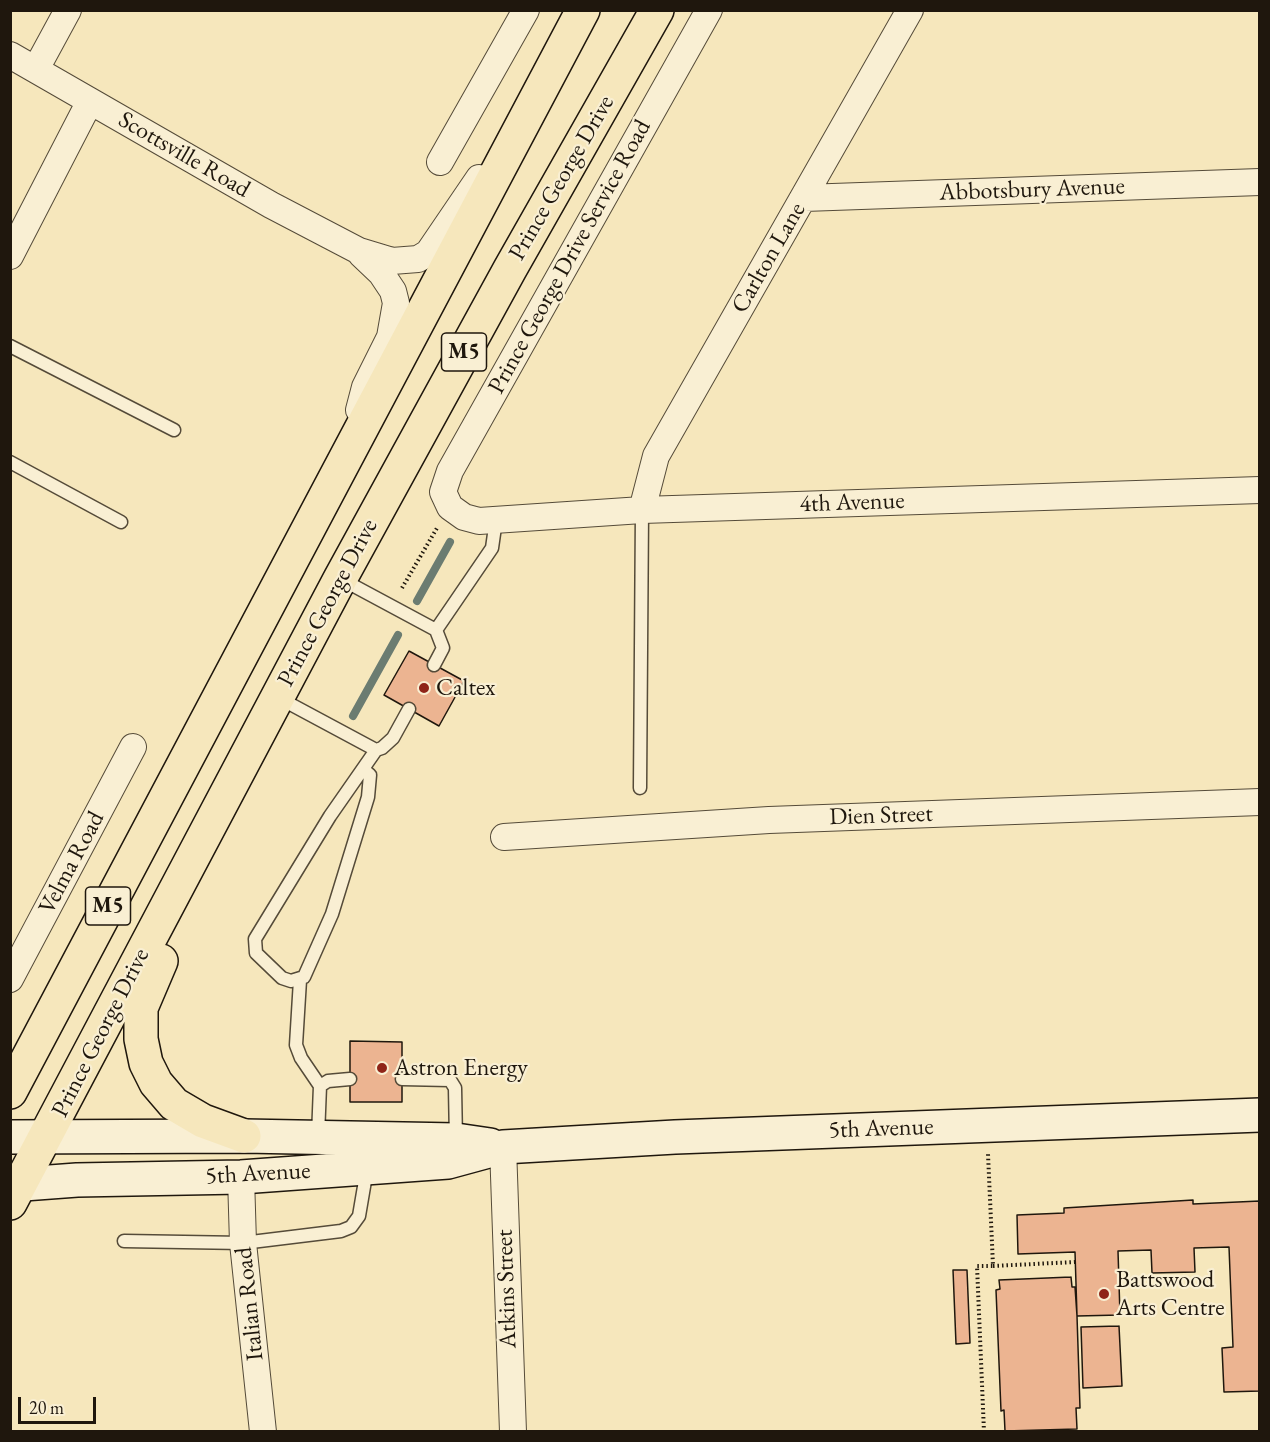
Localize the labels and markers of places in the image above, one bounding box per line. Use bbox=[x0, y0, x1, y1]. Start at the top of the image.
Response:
place label: Caltex bbox=[436, 674, 495, 702]
marker: Caltex bbox=[417, 681, 431, 695]
place label: Astron Energy bbox=[394, 1054, 528, 1082]
marker: Astron Energy bbox=[375, 1061, 389, 1075]
place label: Battswood Arts Centre bbox=[1116, 1266, 1225, 1322]
marker: Battswood Arts Centre bbox=[1097, 1287, 1111, 1301]

